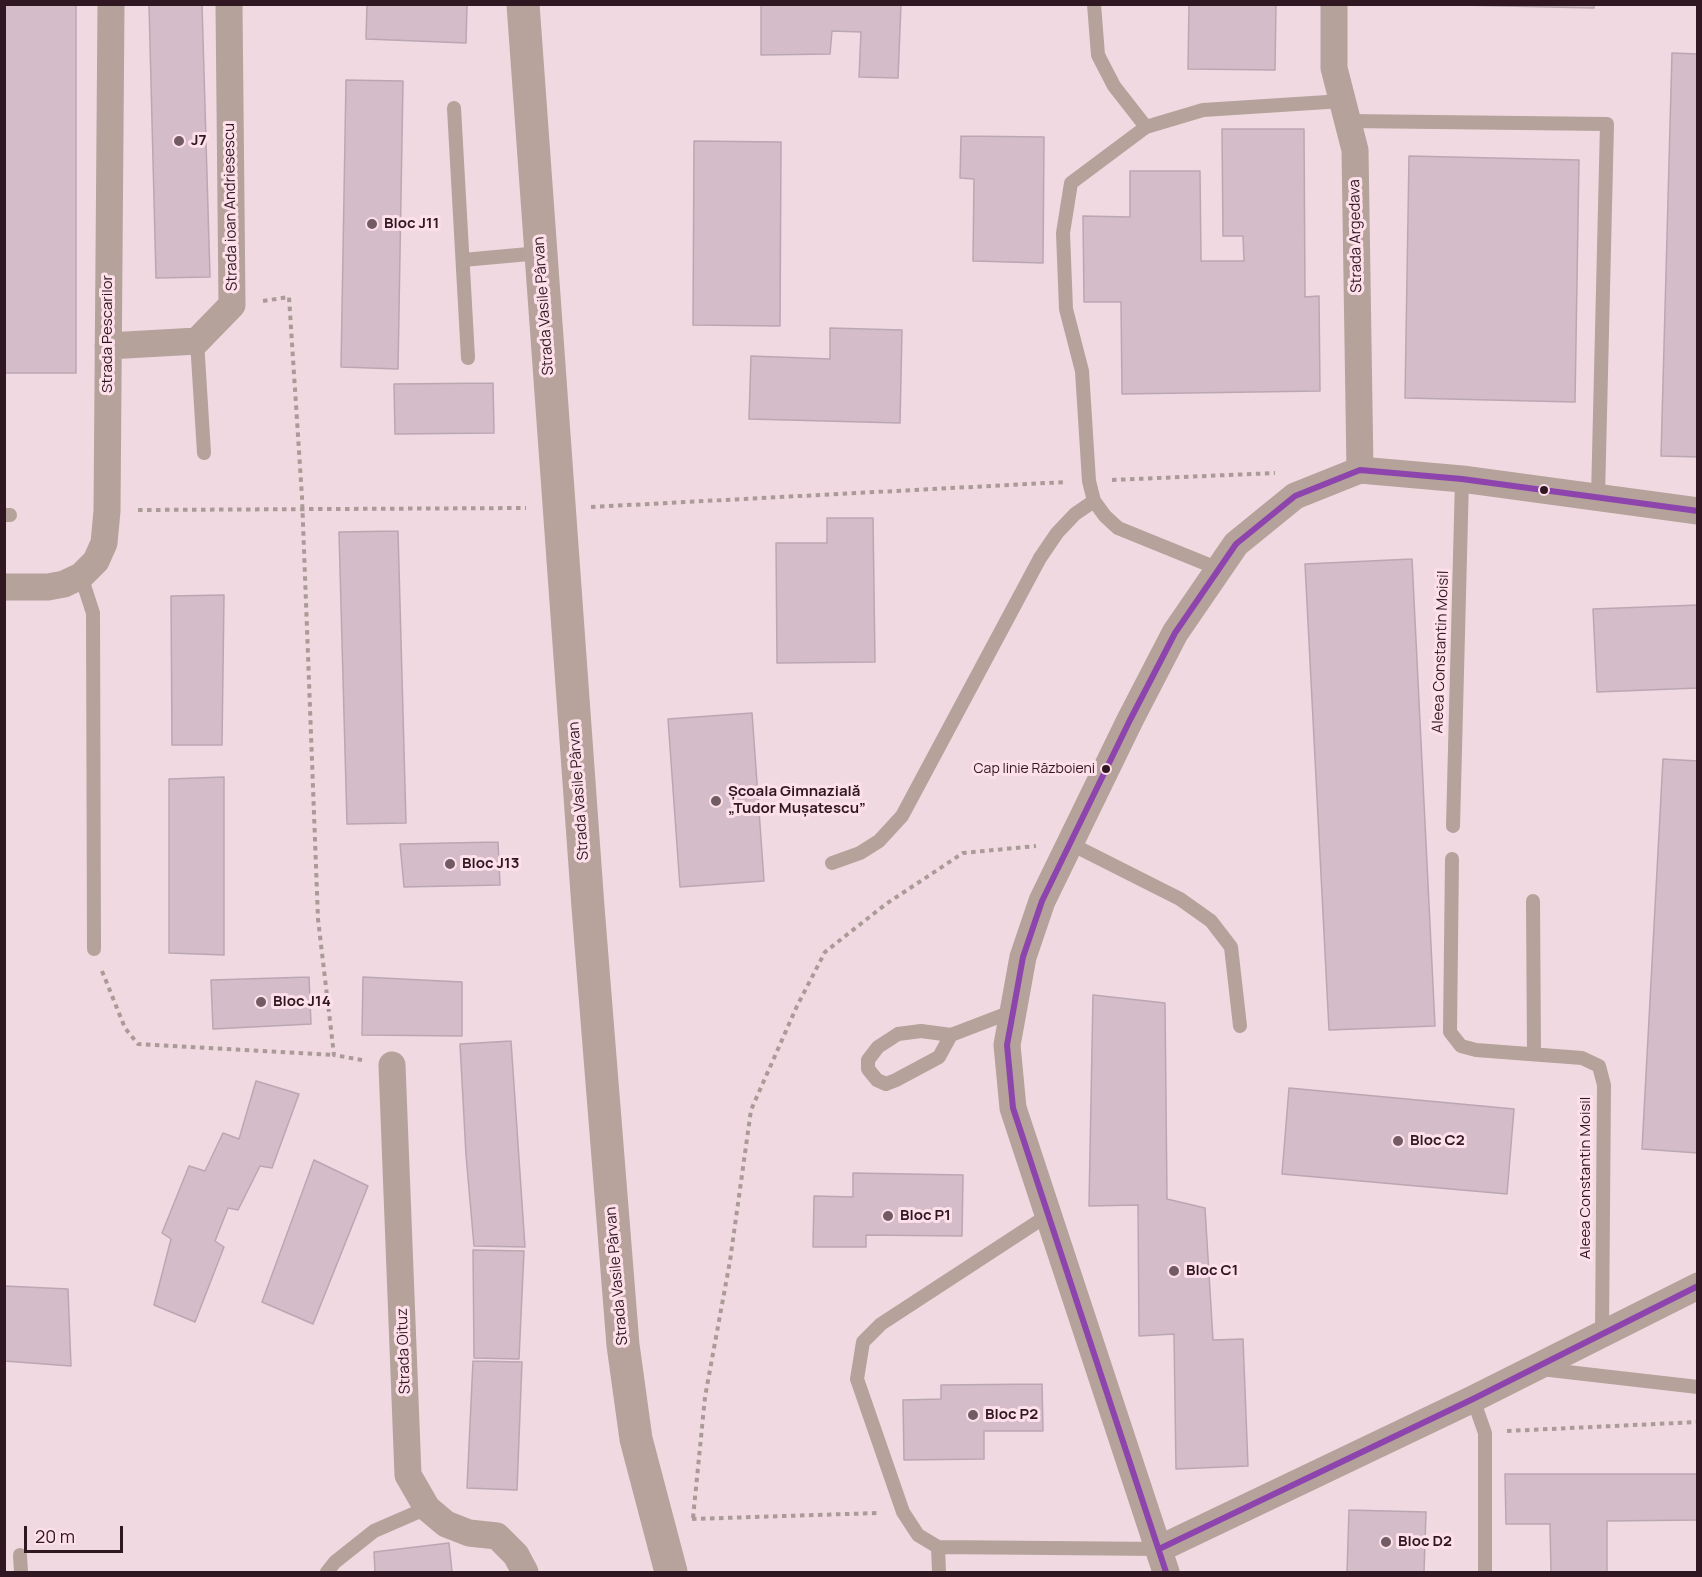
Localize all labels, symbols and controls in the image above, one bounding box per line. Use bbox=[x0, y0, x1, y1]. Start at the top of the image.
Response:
street label: Strada ioan Andriesescu bbox=[221, 123, 241, 291]
place label: J7 bbox=[191, 132, 207, 150]
marker: J7 bbox=[172, 134, 186, 148]
street label: Strada Argedava bbox=[1346, 179, 1366, 293]
place label: Bloc J11 bbox=[384, 215, 439, 233]
marker: Bloc J11 bbox=[365, 217, 379, 231]
street label: Strada Vasile Pârvan bbox=[530, 236, 558, 376]
street label: Strada Pescarilor bbox=[99, 275, 117, 393]
unlabelled marker bbox=[1538, 484, 1550, 496]
street label: Aleea Constantin Moisil bbox=[1429, 570, 1453, 734]
street label: Strada Vasile Pârvan bbox=[565, 721, 593, 861]
place label: Cap linie Războieni bbox=[974, 761, 1095, 777]
marker: Cap linie Războieni bbox=[1100, 763, 1112, 775]
place label: Școala Gimnazială „Tudor Mușatescu” bbox=[728, 783, 866, 818]
marker: Școala Gimnazială „Tudor Mușatescu” bbox=[709, 794, 723, 808]
place label: Bloc J13 bbox=[462, 855, 519, 873]
marker: Bloc J13 bbox=[443, 857, 457, 871]
place label: Bloc J14 bbox=[273, 993, 331, 1011]
marker: Bloc J14 bbox=[254, 995, 268, 1009]
street label: Aleea Constantin Moisil bbox=[1577, 1097, 1595, 1259]
place label: Bloc C2 bbox=[1410, 1132, 1465, 1150]
marker: Bloc C2 bbox=[1391, 1134, 1405, 1148]
street label: Strada Vasile Pârvan bbox=[602, 1206, 632, 1346]
place label: Bloc P1 bbox=[900, 1207, 951, 1225]
marker: Bloc P1 bbox=[881, 1209, 895, 1223]
place label: Bloc C1 bbox=[1186, 1262, 1238, 1280]
marker: Bloc C1 bbox=[1167, 1264, 1181, 1278]
street label: Strada Oituz bbox=[394, 1308, 414, 1394]
place label: Bloc P2 bbox=[985, 1406, 1038, 1424]
marker: Bloc P2 bbox=[966, 1408, 980, 1422]
scale bar bbox=[27, 1514, 126, 1552]
text: 20 m bbox=[35, 1524, 75, 1548]
place label: Bloc D2 bbox=[1398, 1533, 1452, 1551]
marker: Bloc D2 bbox=[1379, 1535, 1393, 1549]

